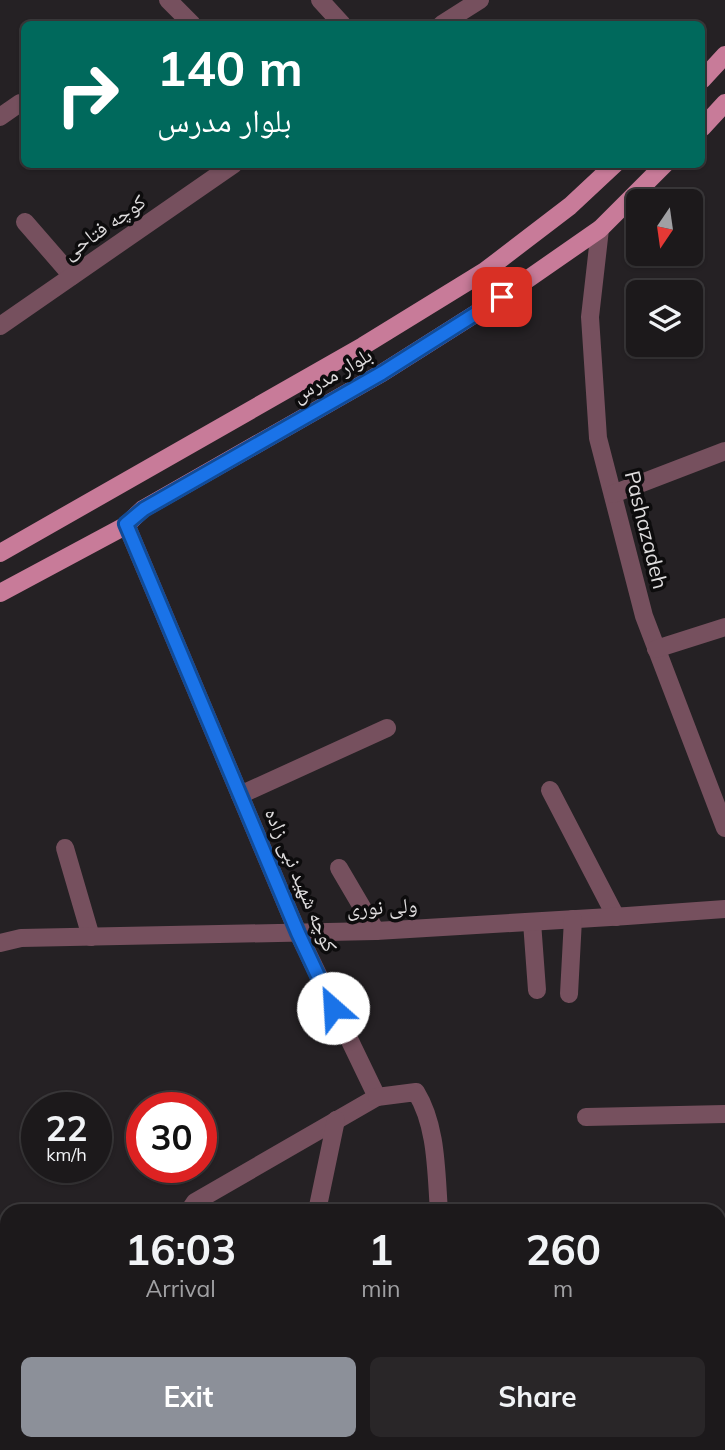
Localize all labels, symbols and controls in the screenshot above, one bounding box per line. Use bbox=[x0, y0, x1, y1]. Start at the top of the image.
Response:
text: 140 m bbox=[157, 37, 303, 98]
icon: right bbox=[42, 49, 133, 140]
text: بلوار مدرس bbox=[157, 100, 291, 140]
street label: کوچه فتاحی bbox=[57, 188, 151, 265]
north arrow bbox=[626, 189, 704, 266]
map controls bbox=[626, 189, 703, 357]
pin bbox=[472, 267, 532, 327]
icon: arrive bbox=[483, 278, 521, 316]
button: layers bbox=[626, 280, 703, 357]
street label: بلوار مدرس bbox=[287, 341, 377, 408]
street label: Pashazadeh bbox=[620, 468, 674, 592]
street label: کوچه شهید نبی زاده bbox=[259, 804, 344, 956]
street label: ولی نوری bbox=[346, 891, 418, 922]
position arrow bbox=[296, 971, 370, 1045]
speed limit sign: 30 bbox=[126, 1092, 217, 1183]
text: 22 bbox=[45, 1106, 88, 1150]
text: km/h bbox=[46, 1143, 87, 1166]
text: 16:03 bbox=[125, 1223, 236, 1276]
text: 1 bbox=[368, 1223, 393, 1276]
text: 260 bbox=[525, 1223, 601, 1276]
text: Arrival bbox=[145, 1274, 216, 1303]
text: min bbox=[361, 1274, 400, 1303]
text: m bbox=[553, 1274, 573, 1303]
button: Exit bbox=[21, 1357, 356, 1437]
button: Share bbox=[370, 1357, 705, 1437]

